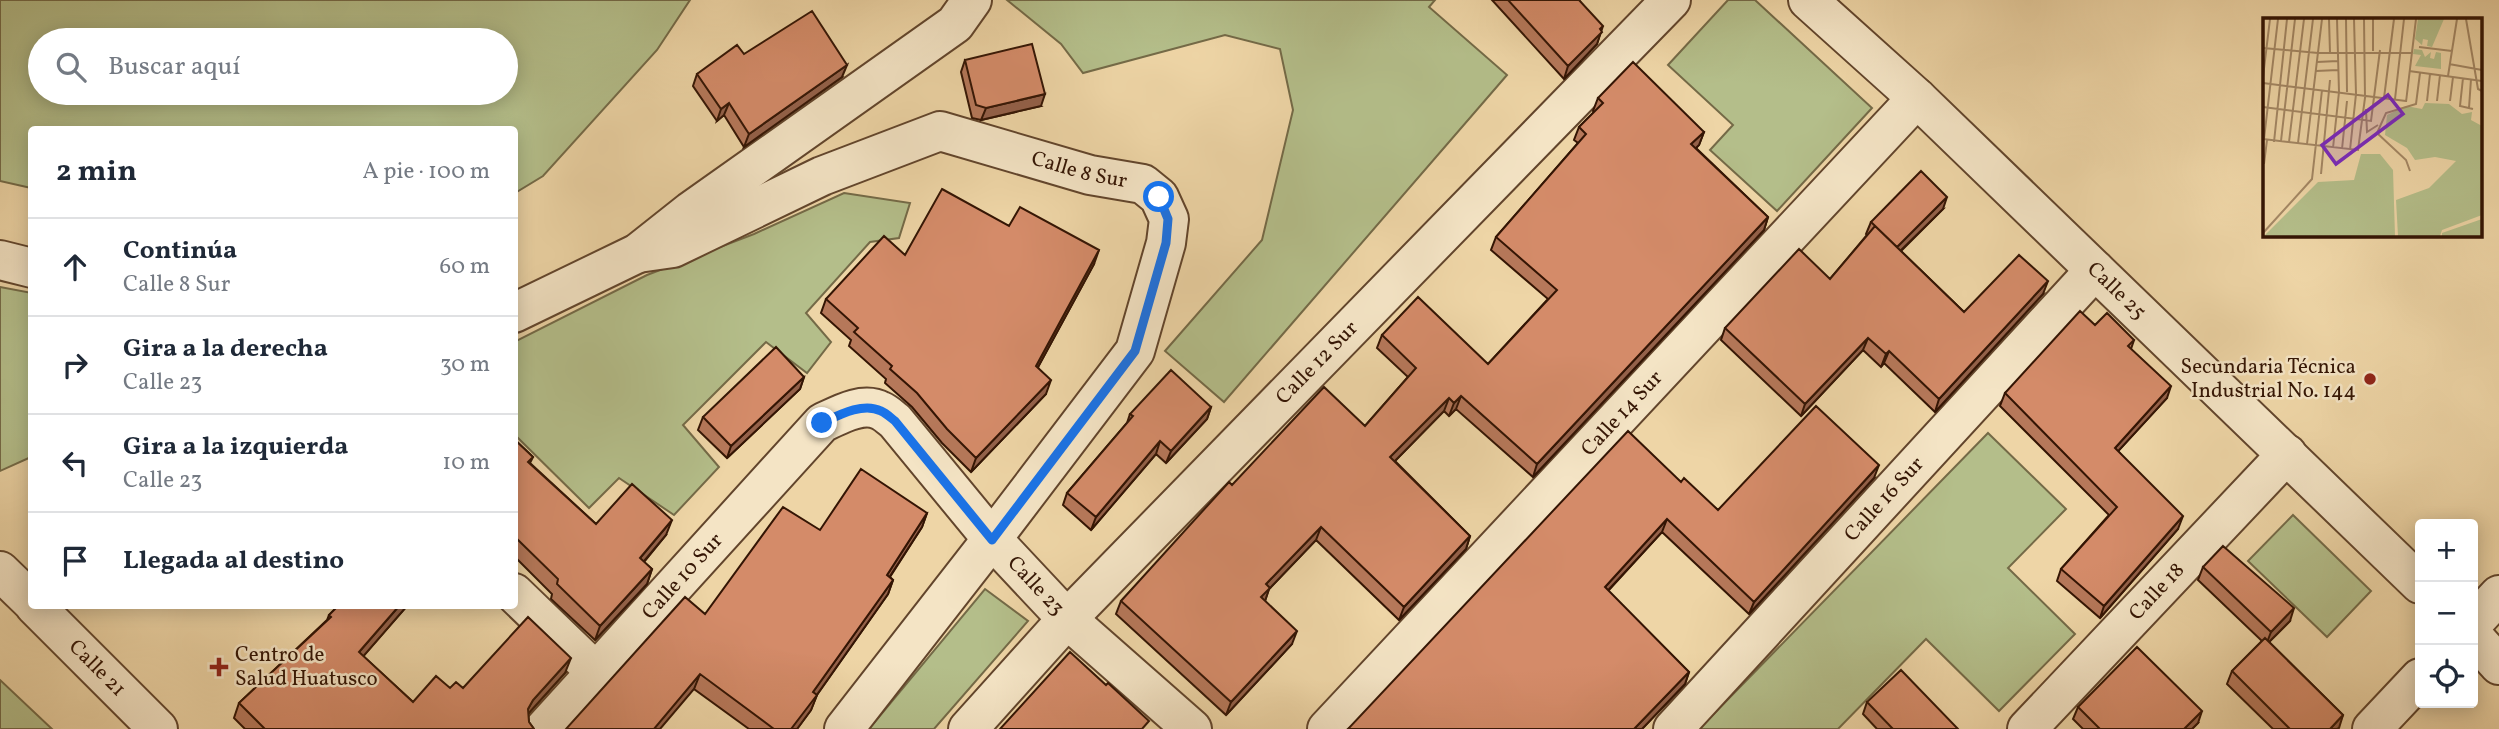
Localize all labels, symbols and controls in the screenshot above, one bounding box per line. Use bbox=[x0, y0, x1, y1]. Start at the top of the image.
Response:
inset map bbox=[2263, 18, 2482, 236]
search box bbox=[28, 28, 518, 105]
icon: search bbox=[52, 48, 90, 86]
text: Buscar aquí bbox=[108, 49, 240, 85]
street label: Calle 8 Sur bbox=[1028, 144, 1130, 196]
text: 2 min bbox=[56, 151, 137, 193]
text: A pie · 100 m bbox=[363, 156, 490, 188]
route start bbox=[1143, 181, 1174, 212]
text: Continúa bbox=[123, 233, 237, 269]
icon: ahead bbox=[56, 248, 94, 286]
text: 60 m bbox=[440, 251, 490, 283]
street label: Calle 25 bbox=[2080, 255, 2153, 326]
text: Calle 8 Sur bbox=[123, 269, 230, 301]
street label: Calle 12 Sur bbox=[1269, 314, 1365, 411]
text: Gira a la derecha bbox=[123, 331, 328, 367]
icon: right bbox=[56, 346, 94, 384]
text: 30 m bbox=[440, 349, 490, 381]
place label: Secundaria Técnica Industrial No. 144 bbox=[2181, 353, 2356, 406]
street label: Calle 14 Sur bbox=[1575, 364, 1670, 463]
text: Calle 23 bbox=[123, 367, 202, 399]
marker: Secundaria Técnica Industrial No. 144 bbox=[2362, 371, 2378, 387]
route end bbox=[806, 407, 837, 438]
text: Gira a la izquierda bbox=[123, 429, 348, 465]
icon: left bbox=[56, 444, 94, 482]
text: 10 m bbox=[442, 447, 490, 479]
street label: Calle 16 Sur bbox=[1838, 450, 1931, 548]
text: Calle 23 bbox=[123, 465, 202, 497]
map controls bbox=[2415, 519, 2478, 708]
button: + bbox=[2415, 519, 2478, 582]
street label: Calle 10 Sur bbox=[635, 527, 730, 626]
icon: arrive bbox=[56, 542, 94, 580]
text: Llegada al destino bbox=[123, 543, 344, 579]
street label: Calle 23 bbox=[1000, 549, 1071, 622]
street label: Calle 18 bbox=[2122, 556, 2191, 627]
button: − bbox=[2415, 582, 2478, 645]
street label: Calle 21 bbox=[62, 633, 132, 703]
place label: Centro de Salud Huatusco bbox=[235, 641, 378, 694]
button: locate bbox=[2415, 645, 2478, 708]
marker: Centro de Salud Huatusco bbox=[209, 657, 229, 677]

